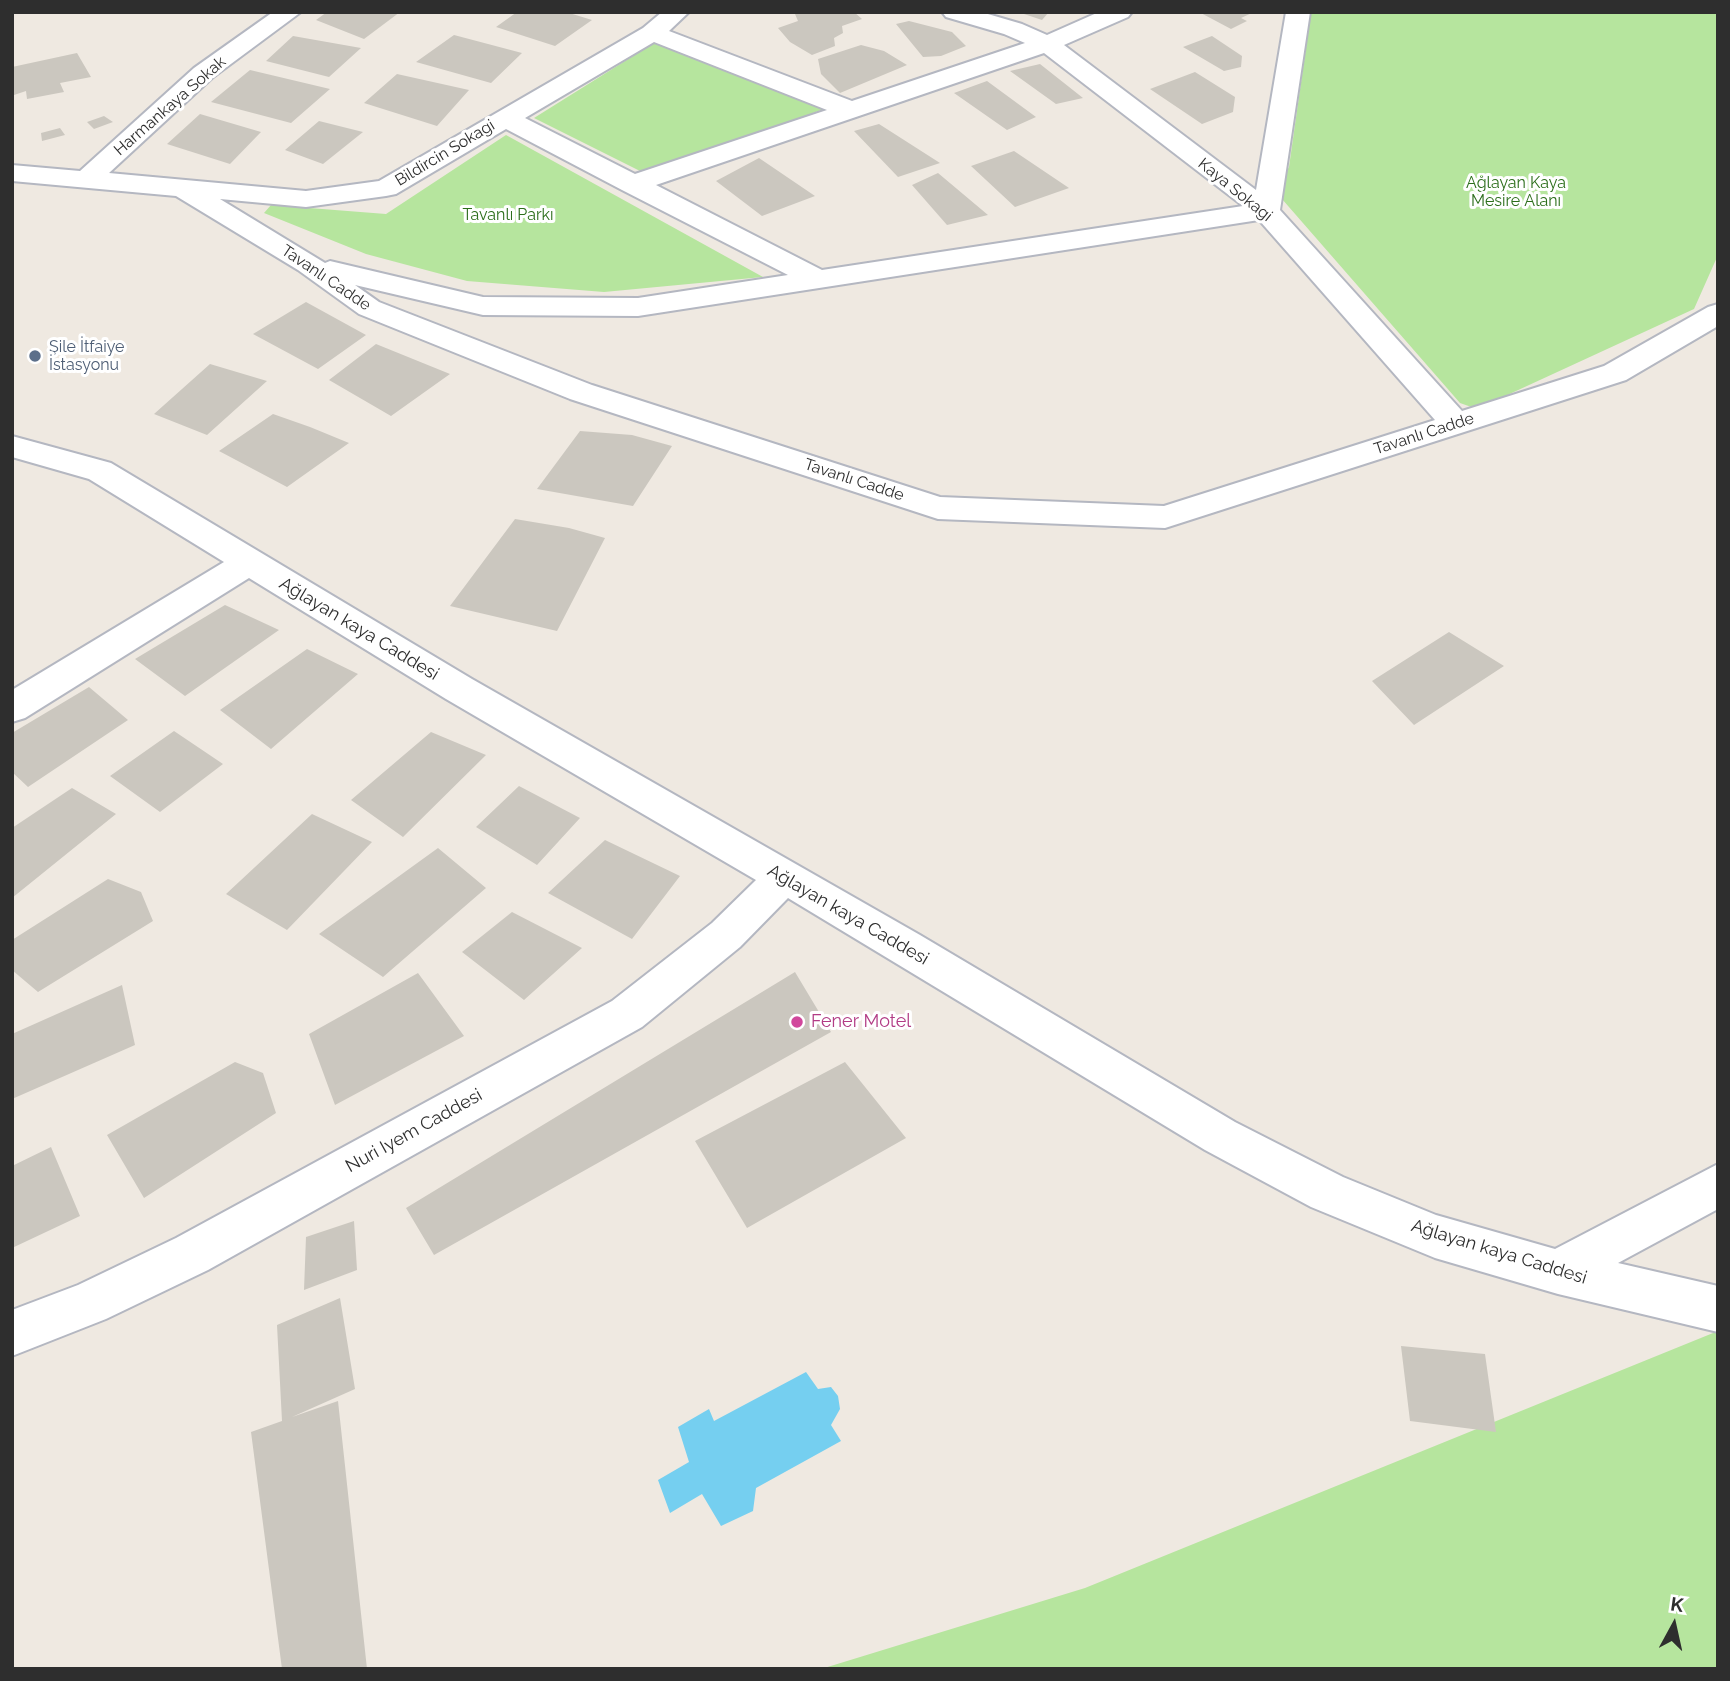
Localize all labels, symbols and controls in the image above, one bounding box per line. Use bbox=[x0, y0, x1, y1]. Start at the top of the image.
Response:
street label: Harmankaya Sokak bbox=[110, 52, 230, 160]
street label: Bildircin Sokagi bbox=[392, 116, 498, 190]
street label: Kaya Sokagi bbox=[1194, 154, 1276, 226]
park label: Ağlayan Kaya Mesire Alanı bbox=[1466, 173, 1566, 211]
park label: Tavanlı Parkı bbox=[462, 205, 554, 225]
street label: Tavanlı Cadde bbox=[278, 241, 374, 315]
place label: Şile İtfaiye İstasyonu bbox=[49, 337, 124, 375]
marker: Şile İtfaiye İstasyonu bbox=[27, 348, 43, 364]
street label: Tavanlı Cadde bbox=[1372, 409, 1476, 459]
street label: Tavanlı Cadde bbox=[802, 455, 906, 505]
street label: Ağlayan kaya Caddesi bbox=[275, 573, 443, 685]
street label: Ağlayan kaya Caddesi bbox=[764, 860, 932, 970]
place label: Fener Motel bbox=[811, 1011, 911, 1033]
marker: Fener Motel bbox=[789, 1014, 805, 1030]
street label: Nuri Iyem Caddesi bbox=[342, 1085, 486, 1177]
street label: Ağlayan kaya Caddesi bbox=[1409, 1215, 1589, 1289]
north arrow bbox=[1639, 1590, 1709, 1660]
text: K bbox=[1669, 1592, 1685, 1616]

